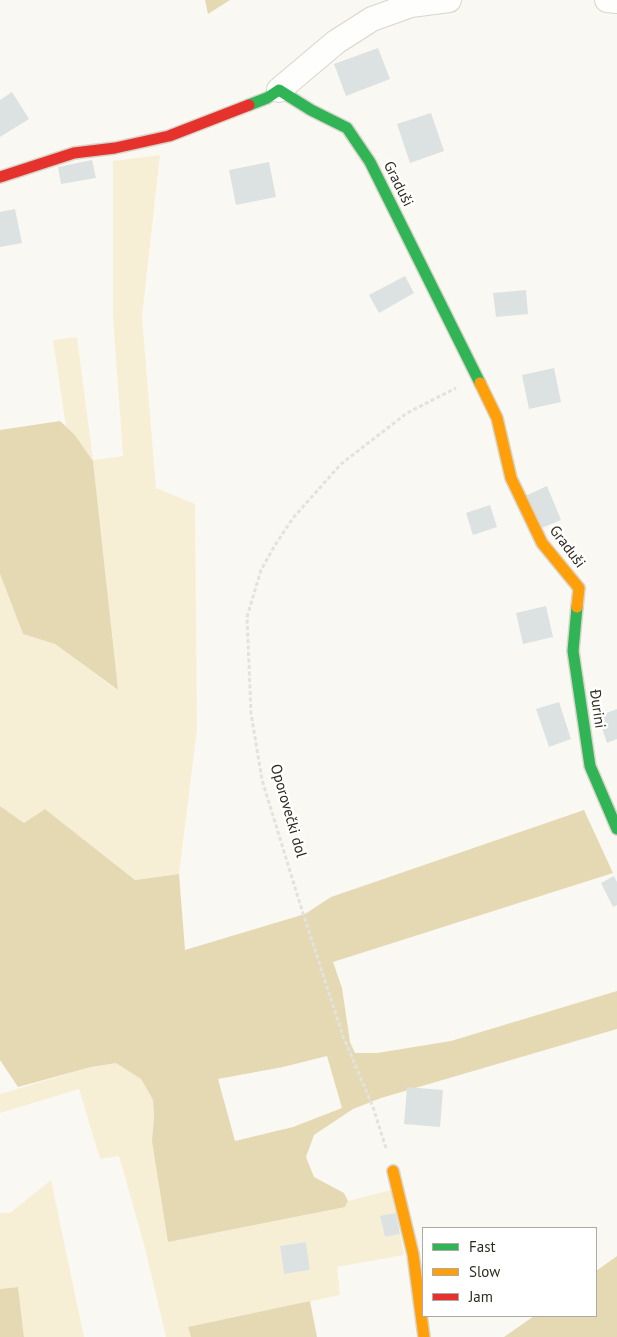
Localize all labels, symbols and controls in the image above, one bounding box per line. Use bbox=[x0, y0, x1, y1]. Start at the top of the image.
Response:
street label: Graduši bbox=[379, 158, 417, 210]
street label: Graduši bbox=[545, 522, 589, 572]
street label: Đurini bbox=[585, 688, 609, 730]
street label: Oporovečki dol bbox=[266, 762, 310, 860]
legend bbox=[422, 1227, 597, 1317]
text: Fast bbox=[469, 1237, 496, 1256]
text: Slow bbox=[469, 1262, 500, 1281]
text: Jam bbox=[469, 1287, 493, 1306]

